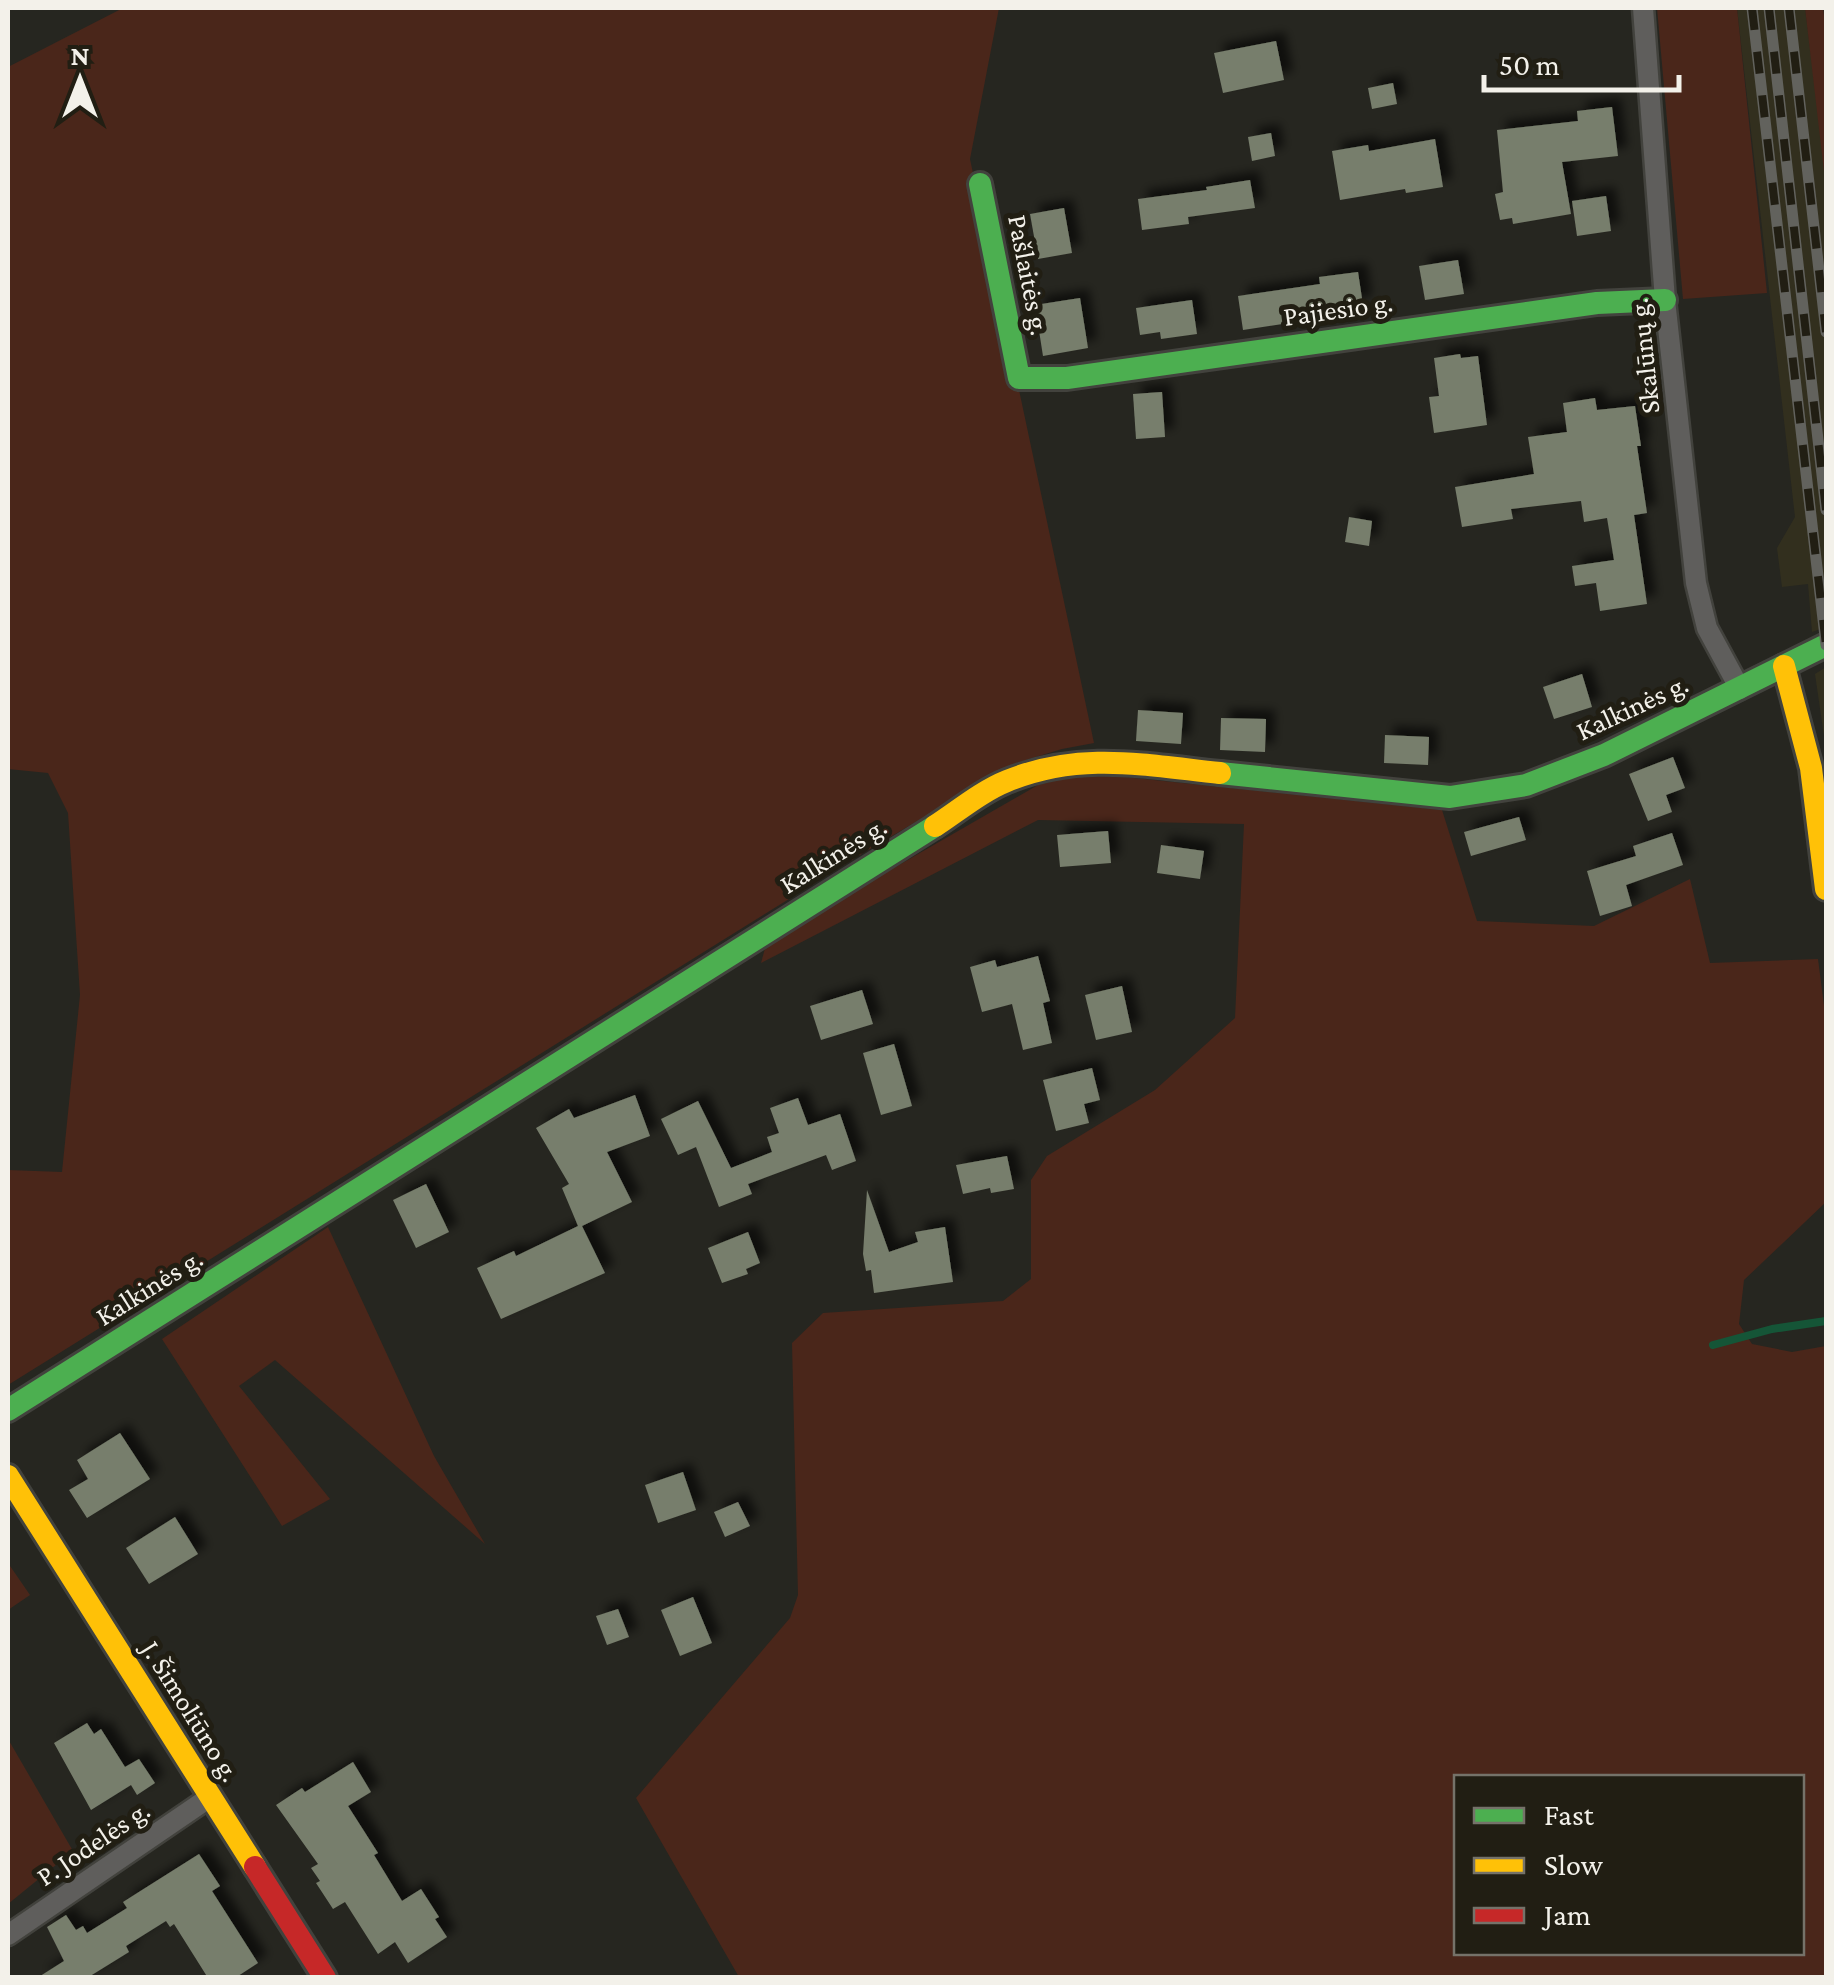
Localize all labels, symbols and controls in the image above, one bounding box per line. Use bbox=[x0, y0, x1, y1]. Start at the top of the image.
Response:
north arrow bbox=[30, 30, 130, 130]
scale bar bbox=[1484, 30, 1679, 92]
text: N bbox=[70, 40, 90, 71]
text: 50 m bbox=[1499, 48, 1560, 81]
street label: Pašlaitės g. bbox=[1002, 212, 1056, 338]
street label: Pajiesio g. bbox=[1281, 286, 1395, 332]
street label: Skalūnų g. bbox=[1623, 297, 1665, 415]
street label: Kalkinės g. bbox=[1571, 668, 1693, 746]
street label: Kalkinės g. bbox=[774, 810, 892, 900]
street label: Kalkinės g. bbox=[90, 1242, 208, 1332]
street label: J. Šimoliūno g. bbox=[134, 1632, 247, 1787]
legend bbox=[1454, 1775, 1804, 1955]
street label: P. Jodelės g. bbox=[31, 1794, 155, 1892]
text: Fast bbox=[1544, 1798, 1595, 1831]
text: Slow bbox=[1544, 1848, 1604, 1881]
text: Jam bbox=[1541, 1898, 1591, 1931]

